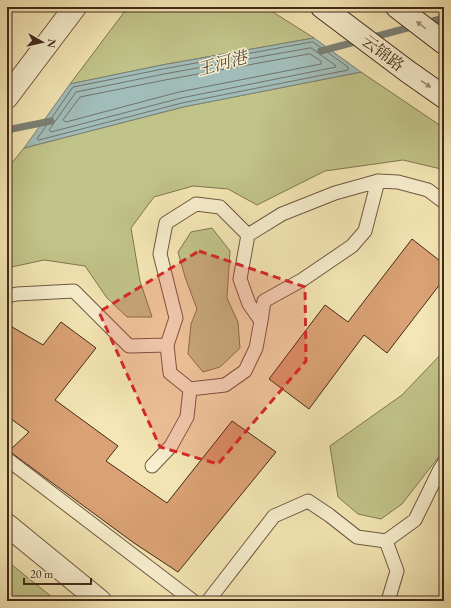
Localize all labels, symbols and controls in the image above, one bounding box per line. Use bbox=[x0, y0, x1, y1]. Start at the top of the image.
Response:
one-way arrow bbox=[415, 21, 426, 29]
north arrow bbox=[22, 22, 62, 62]
street label: 云锦路 bbox=[358, 30, 408, 76]
text: N bbox=[44, 38, 59, 49]
water label: 王河港 bbox=[195, 45, 251, 80]
one-way arrow bbox=[420, 80, 431, 88]
scale bar bbox=[24, 560, 91, 586]
text: 20 m bbox=[30, 566, 54, 582]

